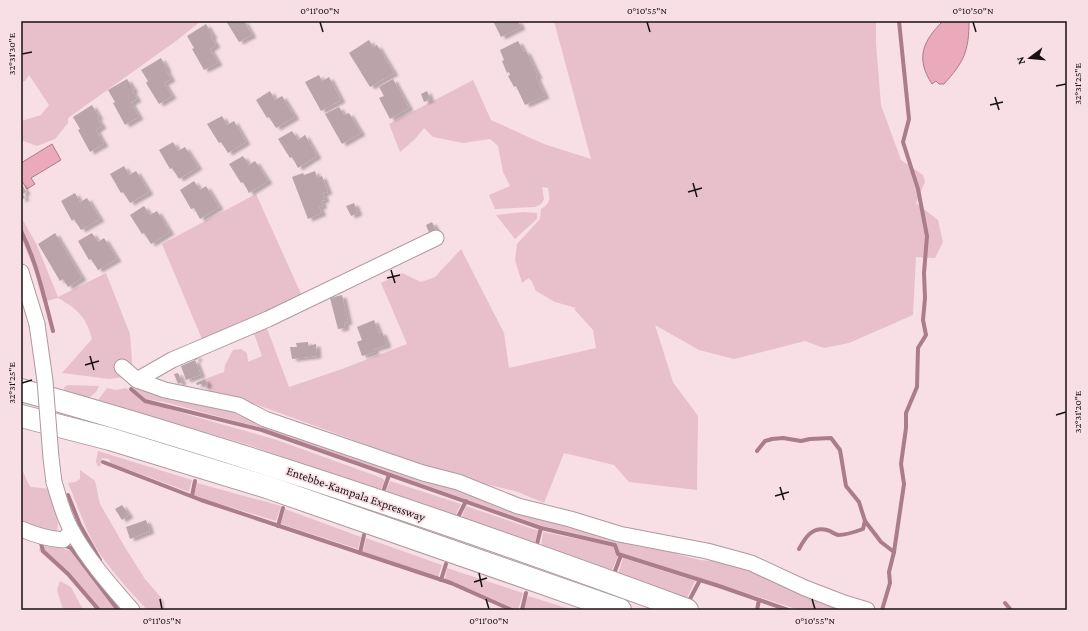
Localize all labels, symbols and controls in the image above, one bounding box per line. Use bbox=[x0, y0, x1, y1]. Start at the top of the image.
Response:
text: 0°11'00"N bbox=[300, 5, 340, 16]
text: 0°10'55"N bbox=[627, 5, 667, 16]
text: 0°10'50"N bbox=[953, 5, 994, 16]
text: 32°31'30"E bbox=[6, 32, 17, 75]
north arrow bbox=[1010, 38, 1050, 78]
text: N bbox=[1013, 55, 1027, 66]
text: 32°31'25"E bbox=[1072, 63, 1083, 105]
text: 32°31'25"E bbox=[6, 362, 17, 404]
text: 32°31'20"E bbox=[1072, 390, 1083, 433]
street label: Entebbe-Kampala Expressway bbox=[285, 464, 428, 524]
text: 0°11'05"N bbox=[143, 615, 182, 626]
text: 0°11'00"N bbox=[469, 615, 509, 626]
text: 0°10'55"N bbox=[795, 615, 835, 626]

